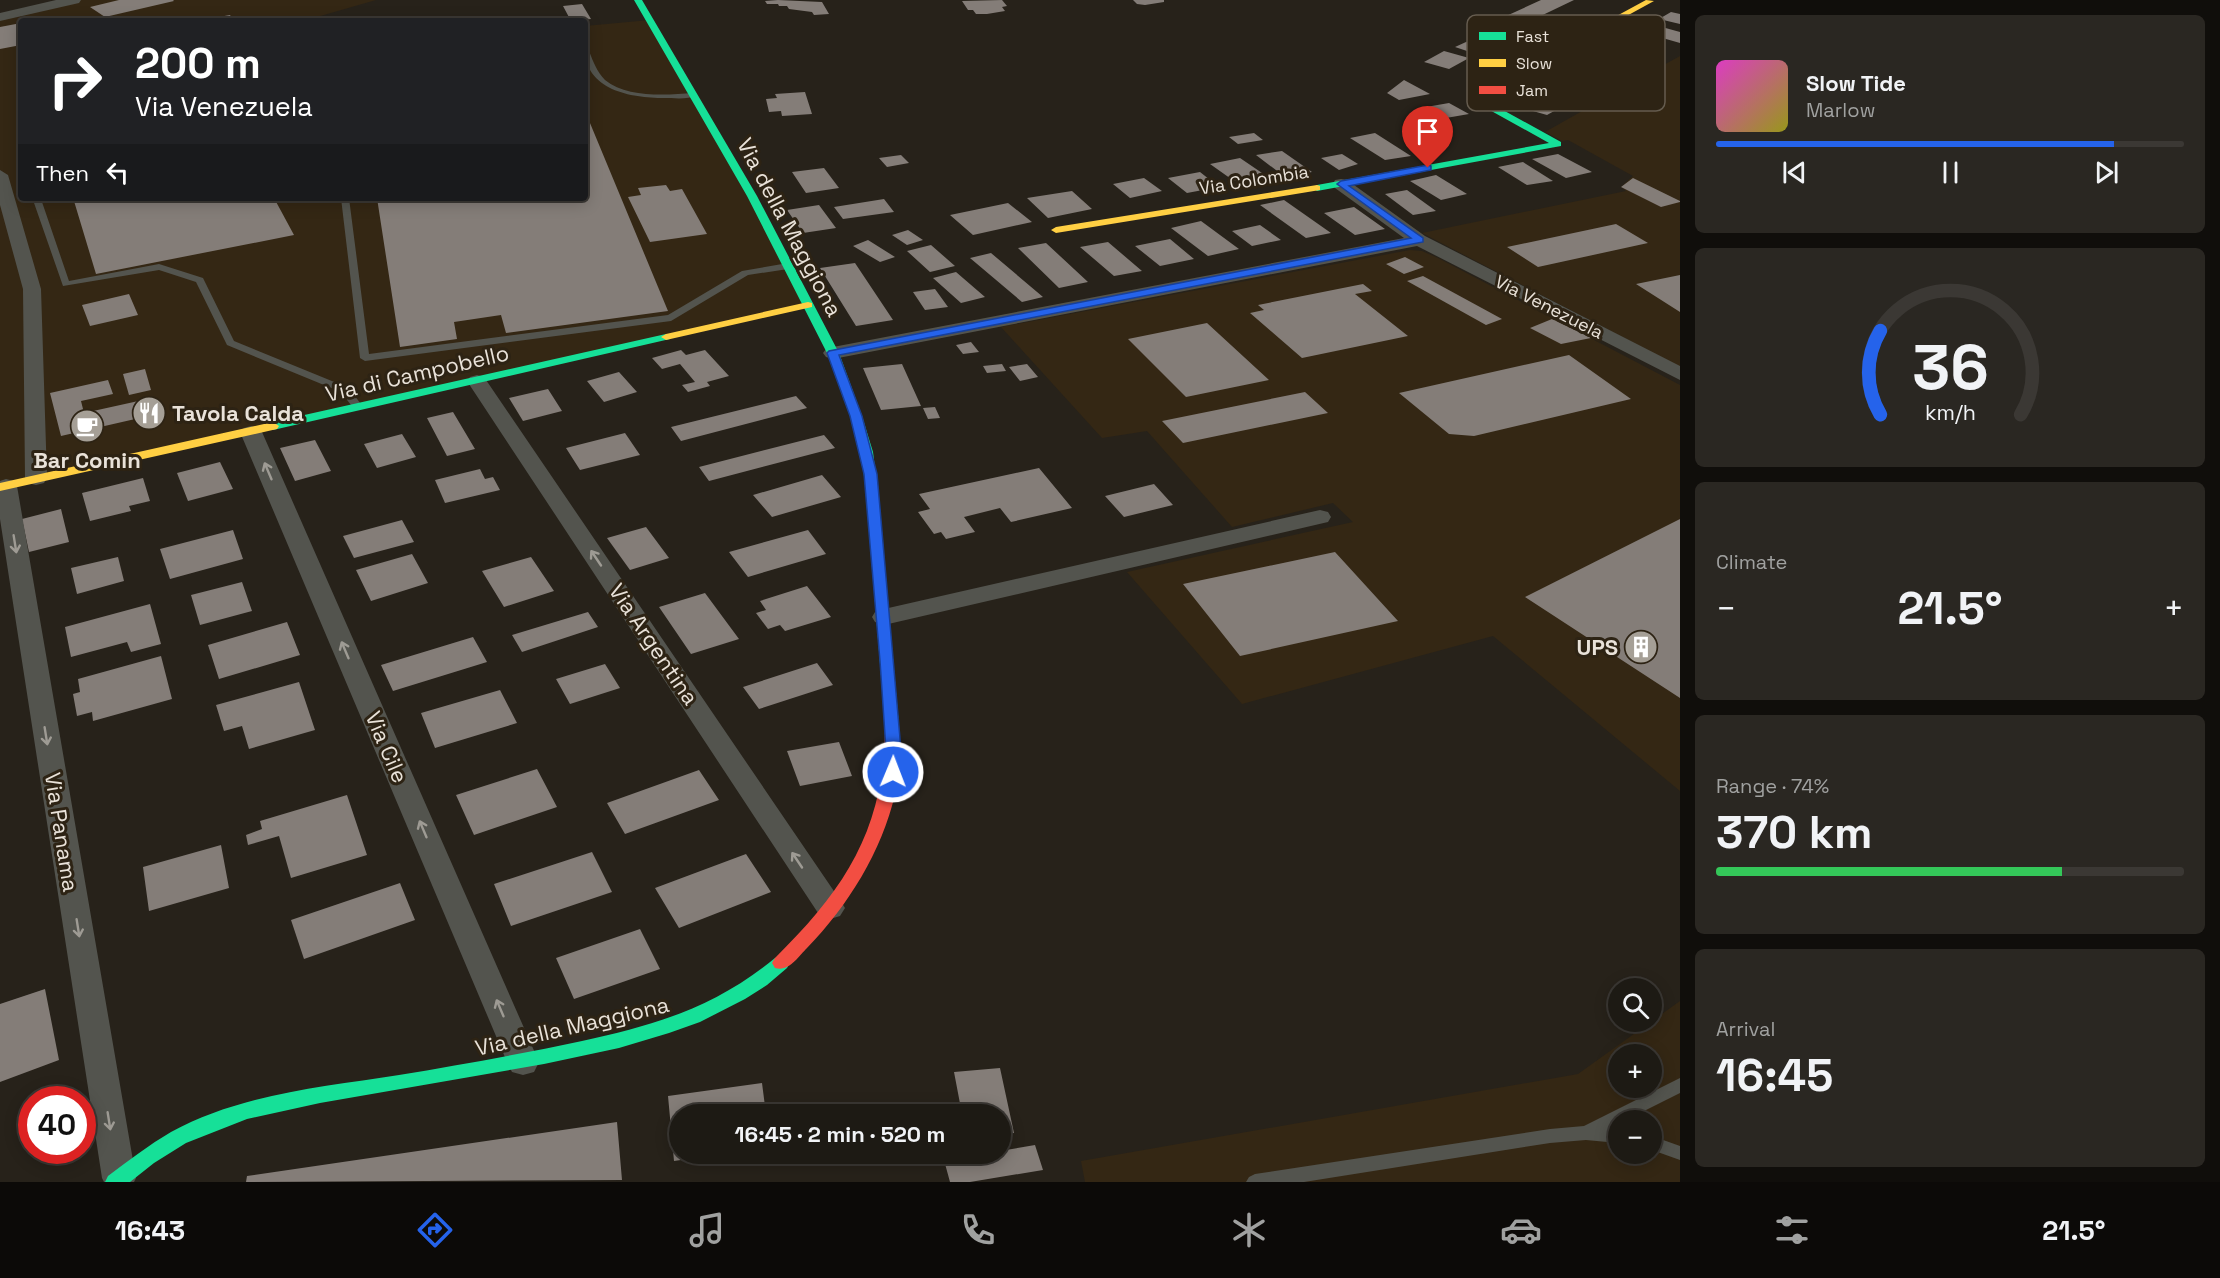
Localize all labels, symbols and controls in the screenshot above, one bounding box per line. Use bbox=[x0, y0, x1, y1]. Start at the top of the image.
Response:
legend bbox=[1467, 15, 1665, 111]
text: Fast bbox=[1516, 26, 1549, 47]
text: 200 m bbox=[135, 37, 261, 90]
icon: right bbox=[36, 42, 114, 120]
text: Slow bbox=[1516, 53, 1552, 74]
text: Slow Tide bbox=[1806, 69, 1906, 97]
text: Jam bbox=[1516, 80, 1548, 101]
text: Via Venezuela bbox=[135, 89, 313, 124]
text: Marlow bbox=[1806, 97, 1875, 123]
pin bbox=[1402, 106, 1453, 168]
icon: arrive bbox=[1411, 115, 1444, 148]
street label: Via della Maggiona bbox=[731, 133, 849, 321]
icon: left bbox=[101, 156, 134, 189]
icon: previous bbox=[1778, 156, 1811, 189]
icon: pause bbox=[1934, 156, 1967, 189]
icon: next bbox=[2090, 156, 2123, 189]
text: Then bbox=[36, 159, 89, 187]
street label: Via Colombia bbox=[1198, 159, 1310, 200]
street label: Via Venezuela bbox=[1491, 269, 1607, 344]
text: 36 bbox=[1912, 328, 1988, 407]
street label: Via di Campobello bbox=[322, 338, 512, 408]
restaurant icon: Tavola Calda bbox=[131, 395, 167, 431]
place label: Tavola Calda bbox=[172, 399, 304, 427]
text: km/h bbox=[1924, 399, 1976, 426]
cafe icon: Bar Comin bbox=[69, 408, 105, 444]
place label: Bar Comin bbox=[33, 446, 141, 474]
one-way arrow bbox=[262, 462, 273, 481]
one-way arrow bbox=[10, 533, 21, 553]
text: Climate bbox=[1716, 549, 1787, 575]
one-way arrow bbox=[590, 550, 602, 567]
street label: Via Argentina bbox=[603, 578, 705, 710]
text: 21.5° bbox=[1897, 580, 2003, 637]
text: − bbox=[1716, 588, 1736, 630]
text: + bbox=[2164, 588, 2184, 630]
building icon: UPS bbox=[1623, 629, 1659, 665]
place label: UPS bbox=[1577, 633, 1618, 661]
one-way arrow bbox=[339, 641, 350, 660]
street label: Via Cile bbox=[359, 707, 415, 787]
one-way arrow bbox=[41, 726, 52, 745]
position arrow bbox=[861, 740, 925, 804]
street label: Via Panama bbox=[39, 770, 85, 894]
text: Range · 74% bbox=[1716, 773, 1829, 799]
text: 370 km bbox=[1716, 804, 1873, 861]
one-way arrow bbox=[416, 820, 427, 838]
one-way arrow bbox=[791, 851, 804, 868]
one-way arrow bbox=[73, 918, 84, 938]
map controls bbox=[1608, 978, 1662, 1164]
button: search bbox=[1608, 978, 1662, 1032]
street label: Via della Maggiona bbox=[472, 990, 672, 1062]
one-way arrow bbox=[494, 999, 505, 1018]
text: Arrival bbox=[1716, 1016, 1775, 1042]
button: + bbox=[1608, 1044, 1662, 1098]
text: 16:45 bbox=[1716, 1047, 1833, 1104]
speed limit sign: 40 bbox=[18, 1086, 96, 1164]
button: − bbox=[1608, 1110, 1662, 1164]
one-way arrow bbox=[104, 1111, 115, 1130]
text: 16:45 · 2 min · 520 m bbox=[735, 1120, 945, 1148]
icon: directions bbox=[414, 1209, 456, 1251]
icon: music bbox=[686, 1209, 728, 1251]
icon: phone bbox=[957, 1209, 999, 1251]
icon: climate bbox=[1228, 1209, 1270, 1251]
icon: car bbox=[1500, 1209, 1542, 1251]
icon: filters bbox=[1771, 1209, 1813, 1251]
text: 16:43 bbox=[115, 1213, 185, 1248]
text: 21.5° bbox=[2042, 1213, 2105, 1248]

